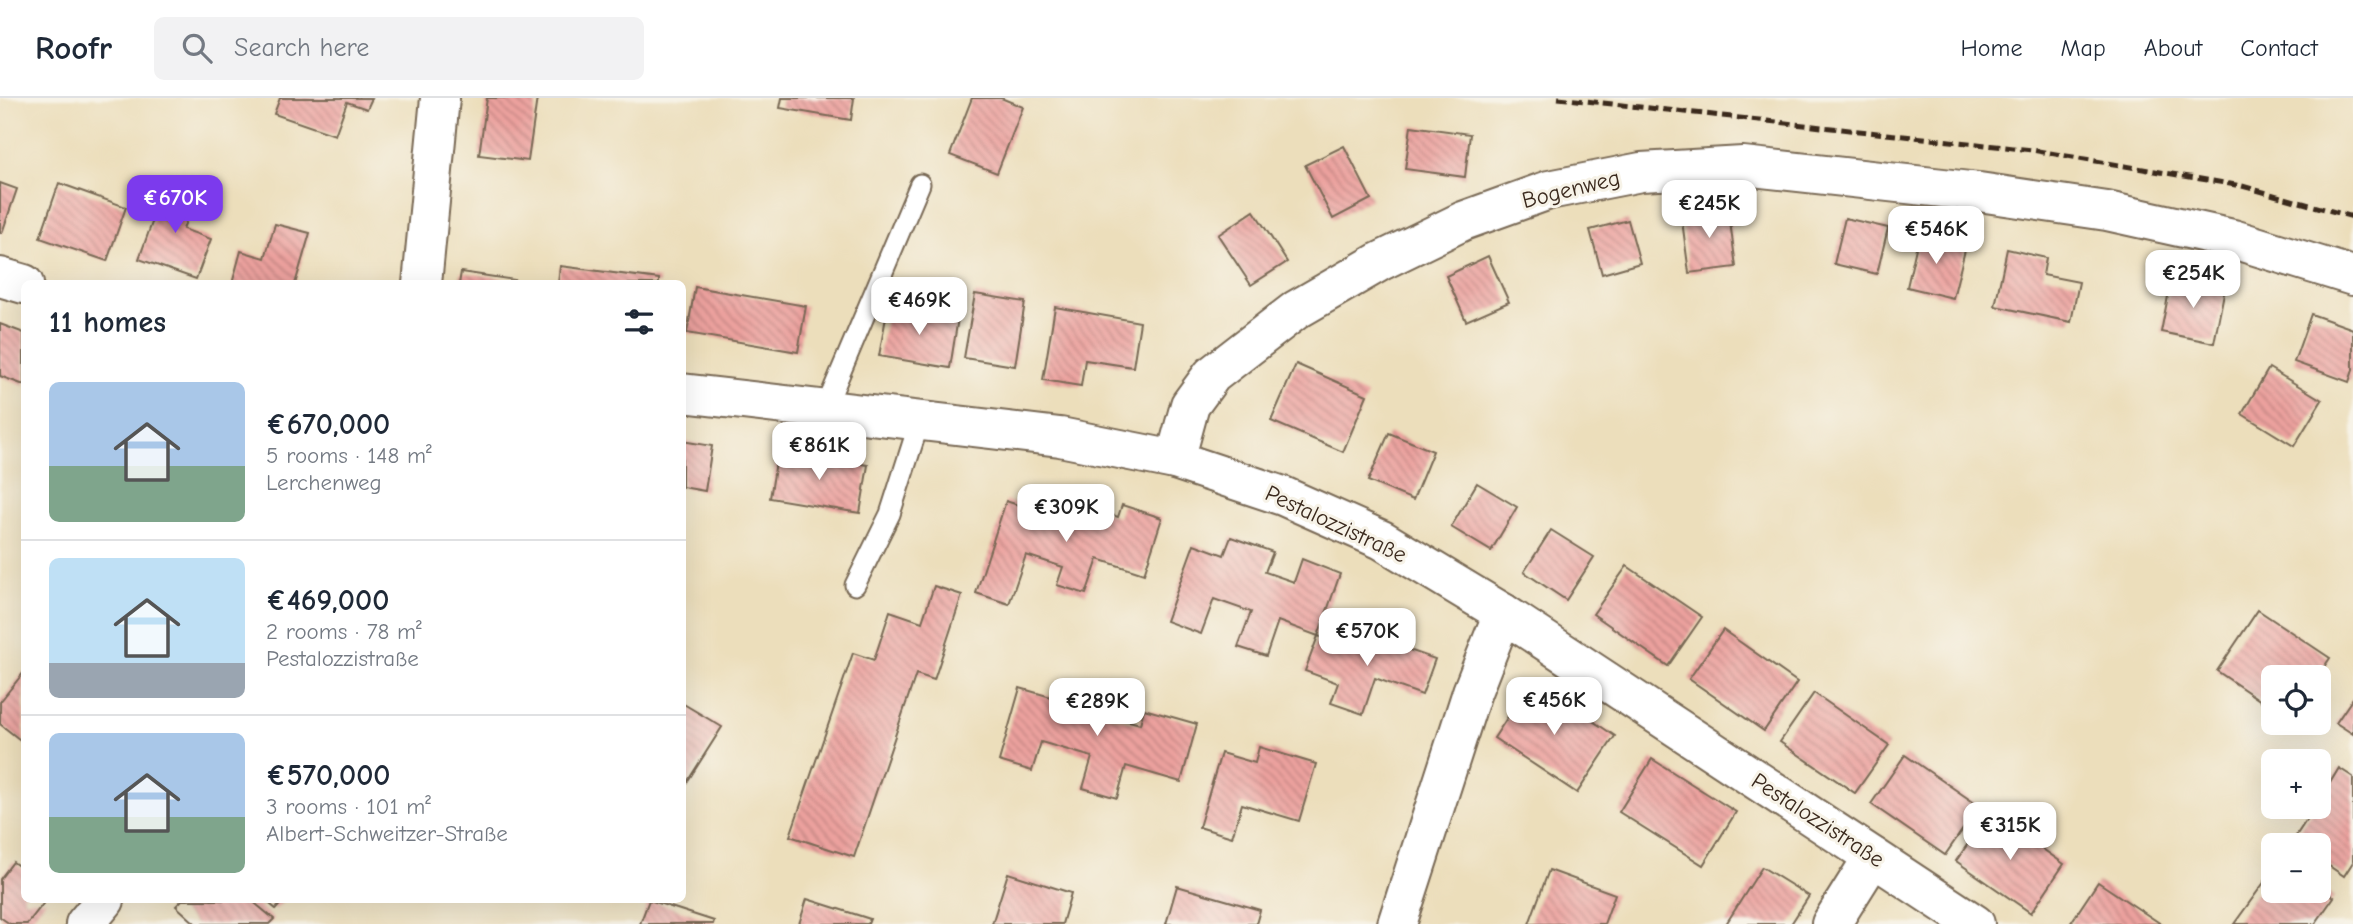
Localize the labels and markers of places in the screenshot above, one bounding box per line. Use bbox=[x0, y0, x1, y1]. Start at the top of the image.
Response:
pin: €670K bbox=[126, 176, 224, 235]
pin: €245K bbox=[1660, 180, 1758, 240]
pin: €546K bbox=[1887, 206, 1985, 266]
pin: €254K bbox=[2144, 250, 2242, 310]
pin: €469K bbox=[870, 278, 968, 337]
pin: €861K bbox=[770, 422, 868, 482]
pin: €309K bbox=[1017, 484, 1115, 544]
pin: €570K bbox=[1318, 608, 1416, 668]
pin: €289K bbox=[1048, 678, 1146, 738]
pin: €456K bbox=[1505, 678, 1603, 737]
pin: €315K bbox=[1961, 802, 2059, 862]

